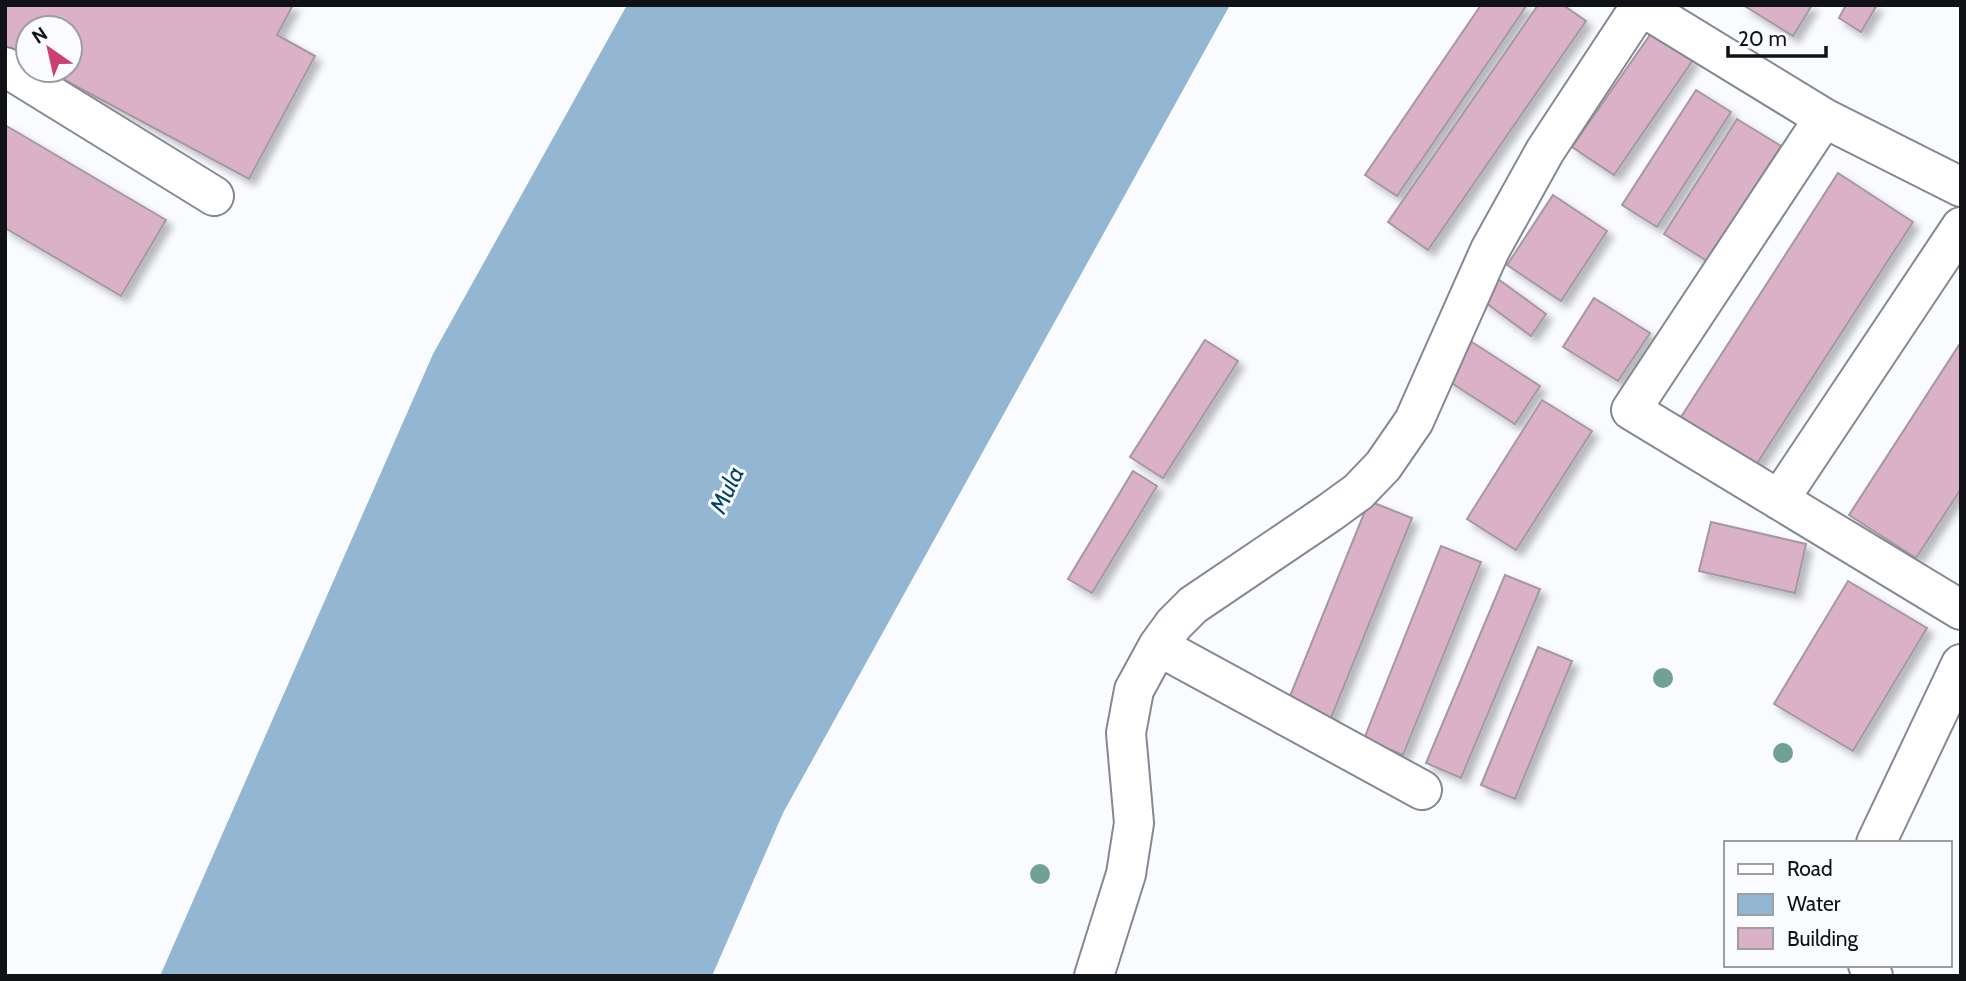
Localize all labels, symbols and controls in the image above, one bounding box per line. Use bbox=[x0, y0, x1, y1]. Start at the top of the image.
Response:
north arrow bbox=[14, 14, 84, 84]
scale bar bbox=[1728, 14, 1826, 58]
text: N bbox=[28, 22, 52, 49]
text: 20 m bbox=[1738, 26, 1787, 51]
water label: Mula bbox=[703, 462, 750, 519]
legend bbox=[1724, 841, 1952, 967]
text: Road bbox=[1787, 856, 1833, 881]
text: Water bbox=[1787, 891, 1841, 916]
text: Building bbox=[1787, 926, 1859, 951]

